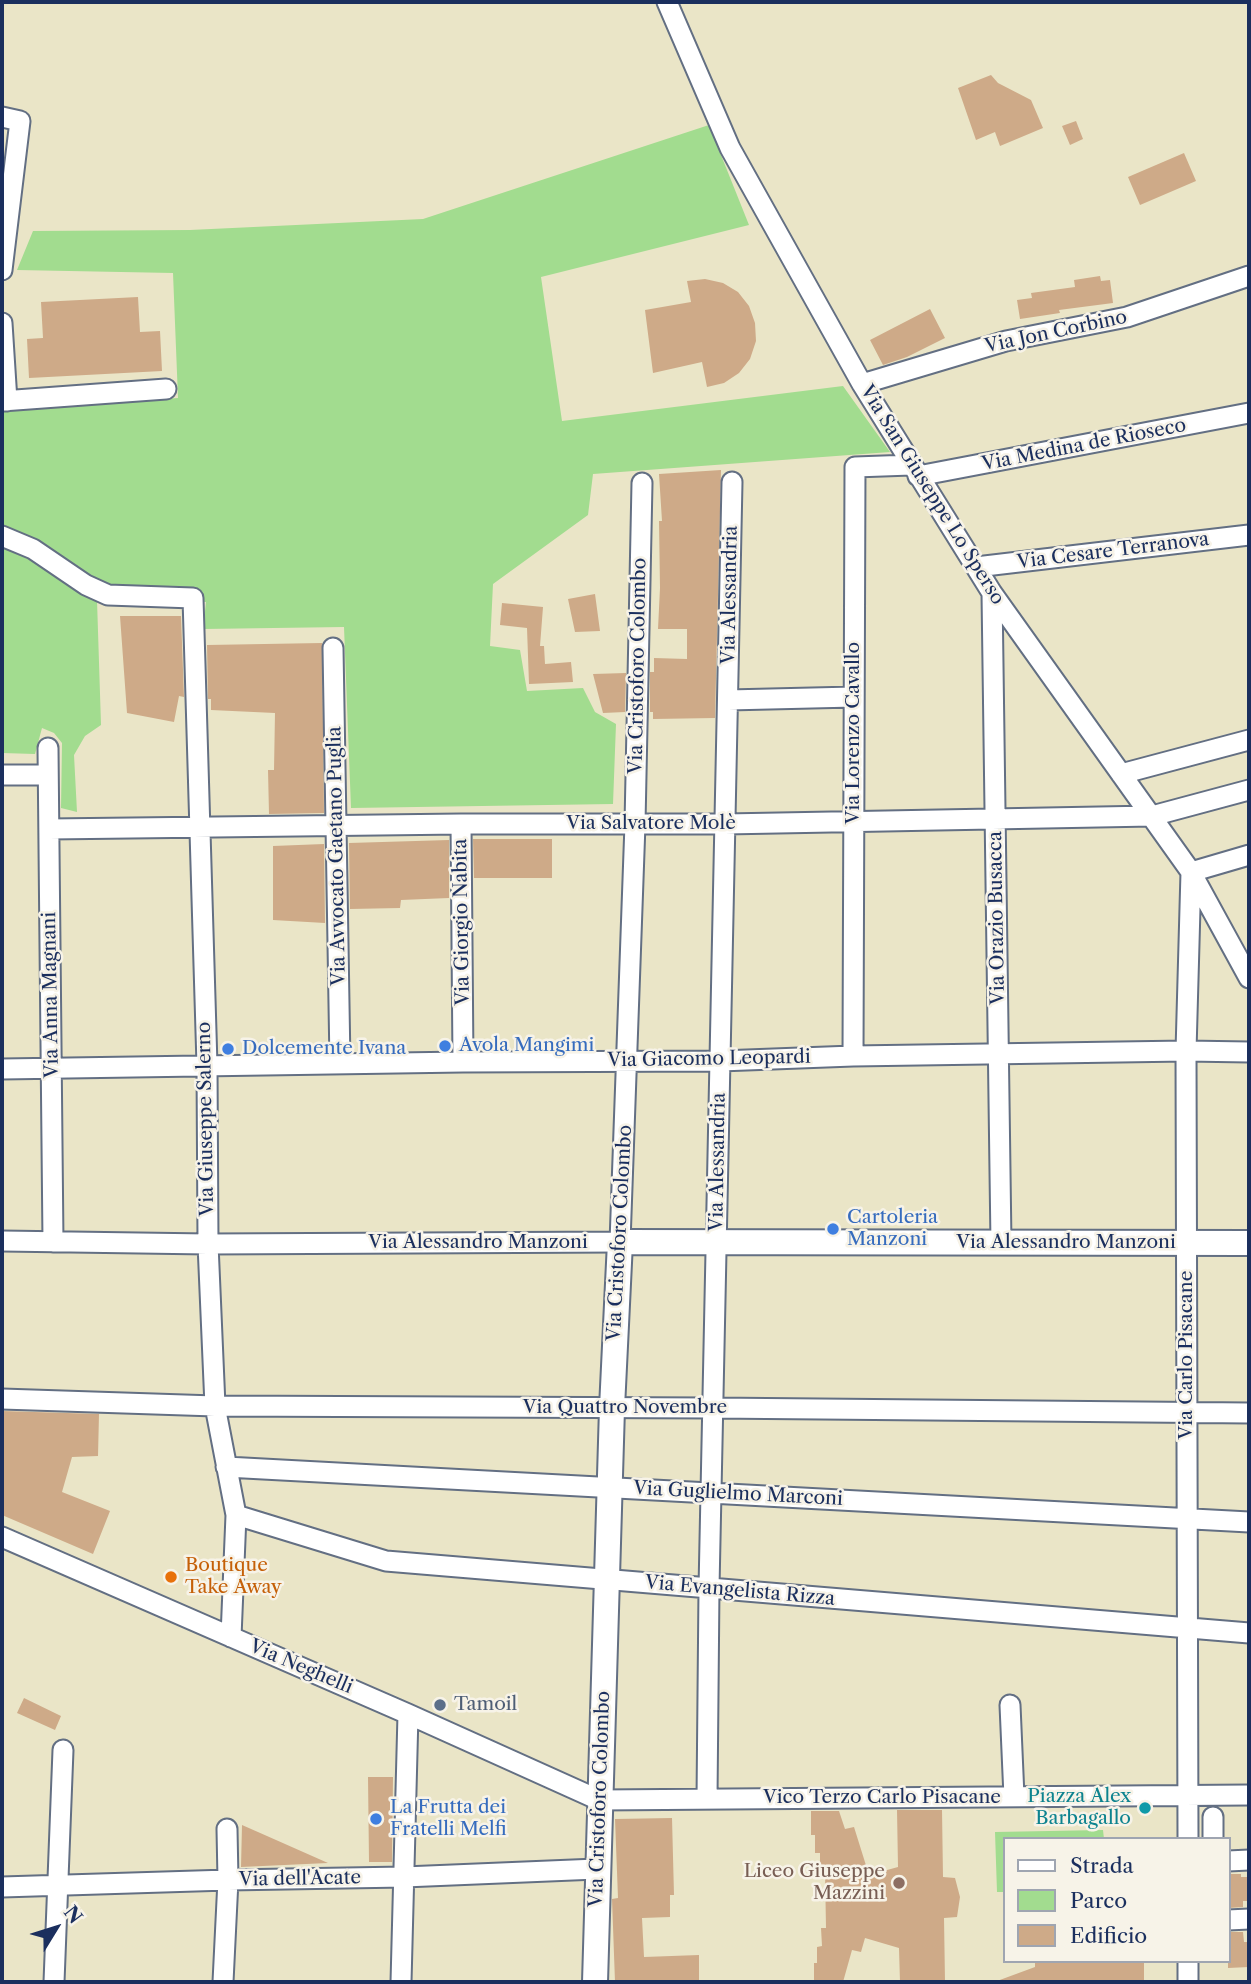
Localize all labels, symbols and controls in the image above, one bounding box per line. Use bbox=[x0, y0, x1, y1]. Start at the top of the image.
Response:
street label: Via Jon Corbino bbox=[983, 306, 1129, 358]
street label: Via San Giuseppe Lo Sperso bbox=[855, 381, 1009, 609]
street label: Via Medina de Rioseco bbox=[980, 414, 1188, 476]
street label: Via Alessandria bbox=[717, 525, 743, 665]
street label: Via Cesare Terranova bbox=[1016, 528, 1210, 574]
street label: Via Cristoforo Colombo bbox=[625, 558, 651, 774]
street label: Via Lorenzo Cavallo bbox=[843, 642, 865, 824]
street label: Via Avvocato Gaetano Puglia bbox=[323, 726, 351, 986]
street label: Via Salvatore Molè bbox=[566, 813, 736, 835]
street label: Via Orazio Busacca bbox=[984, 831, 1010, 1005]
street label: Via Giorgio Nabita bbox=[449, 838, 475, 1006]
street label: Via Anna Magnani bbox=[38, 912, 64, 1078]
street label: Via Giuseppe Salerno bbox=[193, 1022, 219, 1216]
place label: Avola Mangimi bbox=[459, 1035, 594, 1057]
place label: Dolcemente Ivana bbox=[242, 1038, 406, 1060]
marker: Avola Mangimi bbox=[437, 1038, 453, 1054]
marker: Dolcemente Ivana bbox=[220, 1041, 236, 1057]
street label: Via Giacomo Leopardi bbox=[607, 1046, 811, 1072]
street label: Via Alessandria bbox=[705, 1092, 731, 1232]
street label: Via Cristoforo Colombo bbox=[603, 1124, 637, 1342]
place label: Cartoleria Manzoni bbox=[847, 1207, 938, 1251]
marker: Cartoleria Manzoni bbox=[825, 1221, 841, 1237]
street label: Via Alessandro Manzoni bbox=[368, 1232, 588, 1254]
street label: Via Alessandro Manzoni bbox=[956, 1232, 1176, 1254]
street label: Via Carlo Pisacane bbox=[1176, 1271, 1198, 1439]
street label: Via Quattro Novembre bbox=[523, 1397, 727, 1419]
street label: Via Guglielmo Marconi bbox=[633, 1477, 843, 1511]
place label: Boutique Take Away bbox=[185, 1555, 282, 1599]
marker: Boutique Take Away bbox=[163, 1569, 179, 1585]
street label: Via Evangelista Rizza bbox=[644, 1571, 836, 1611]
street label: Via Neghelli bbox=[246, 1635, 356, 1699]
street label: Via Cristoforo Colombo bbox=[585, 1690, 615, 1908]
place label: Tamoil bbox=[454, 1694, 517, 1716]
marker: Tamoil bbox=[432, 1697, 448, 1713]
place label: Piazza Alex Barbagallo bbox=[1027, 1786, 1131, 1830]
street label: Vico Terzo Carlo Pisacane bbox=[763, 1787, 1001, 1809]
place label: La Frutta dei Fratelli Melfi bbox=[390, 1797, 507, 1841]
marker: Piazza Alex Barbagallo bbox=[1137, 1800, 1153, 1816]
marker: La Frutta dei Fratelli Melfi bbox=[368, 1811, 384, 1827]
legend bbox=[1002, 1837, 1230, 1963]
text: Strada bbox=[1070, 1853, 1134, 1878]
place label: Liceo Giuseppe Mazzini bbox=[744, 1861, 885, 1905]
street label: Via dell'Acate bbox=[239, 1867, 361, 1891]
marker: Liceo Giuseppe Mazzini bbox=[891, 1875, 907, 1891]
text: Parco bbox=[1070, 1888, 1127, 1913]
north arrow bbox=[21, 1893, 91, 1963]
text: N bbox=[59, 1901, 87, 1928]
text: Edificio bbox=[1070, 1923, 1147, 1948]

